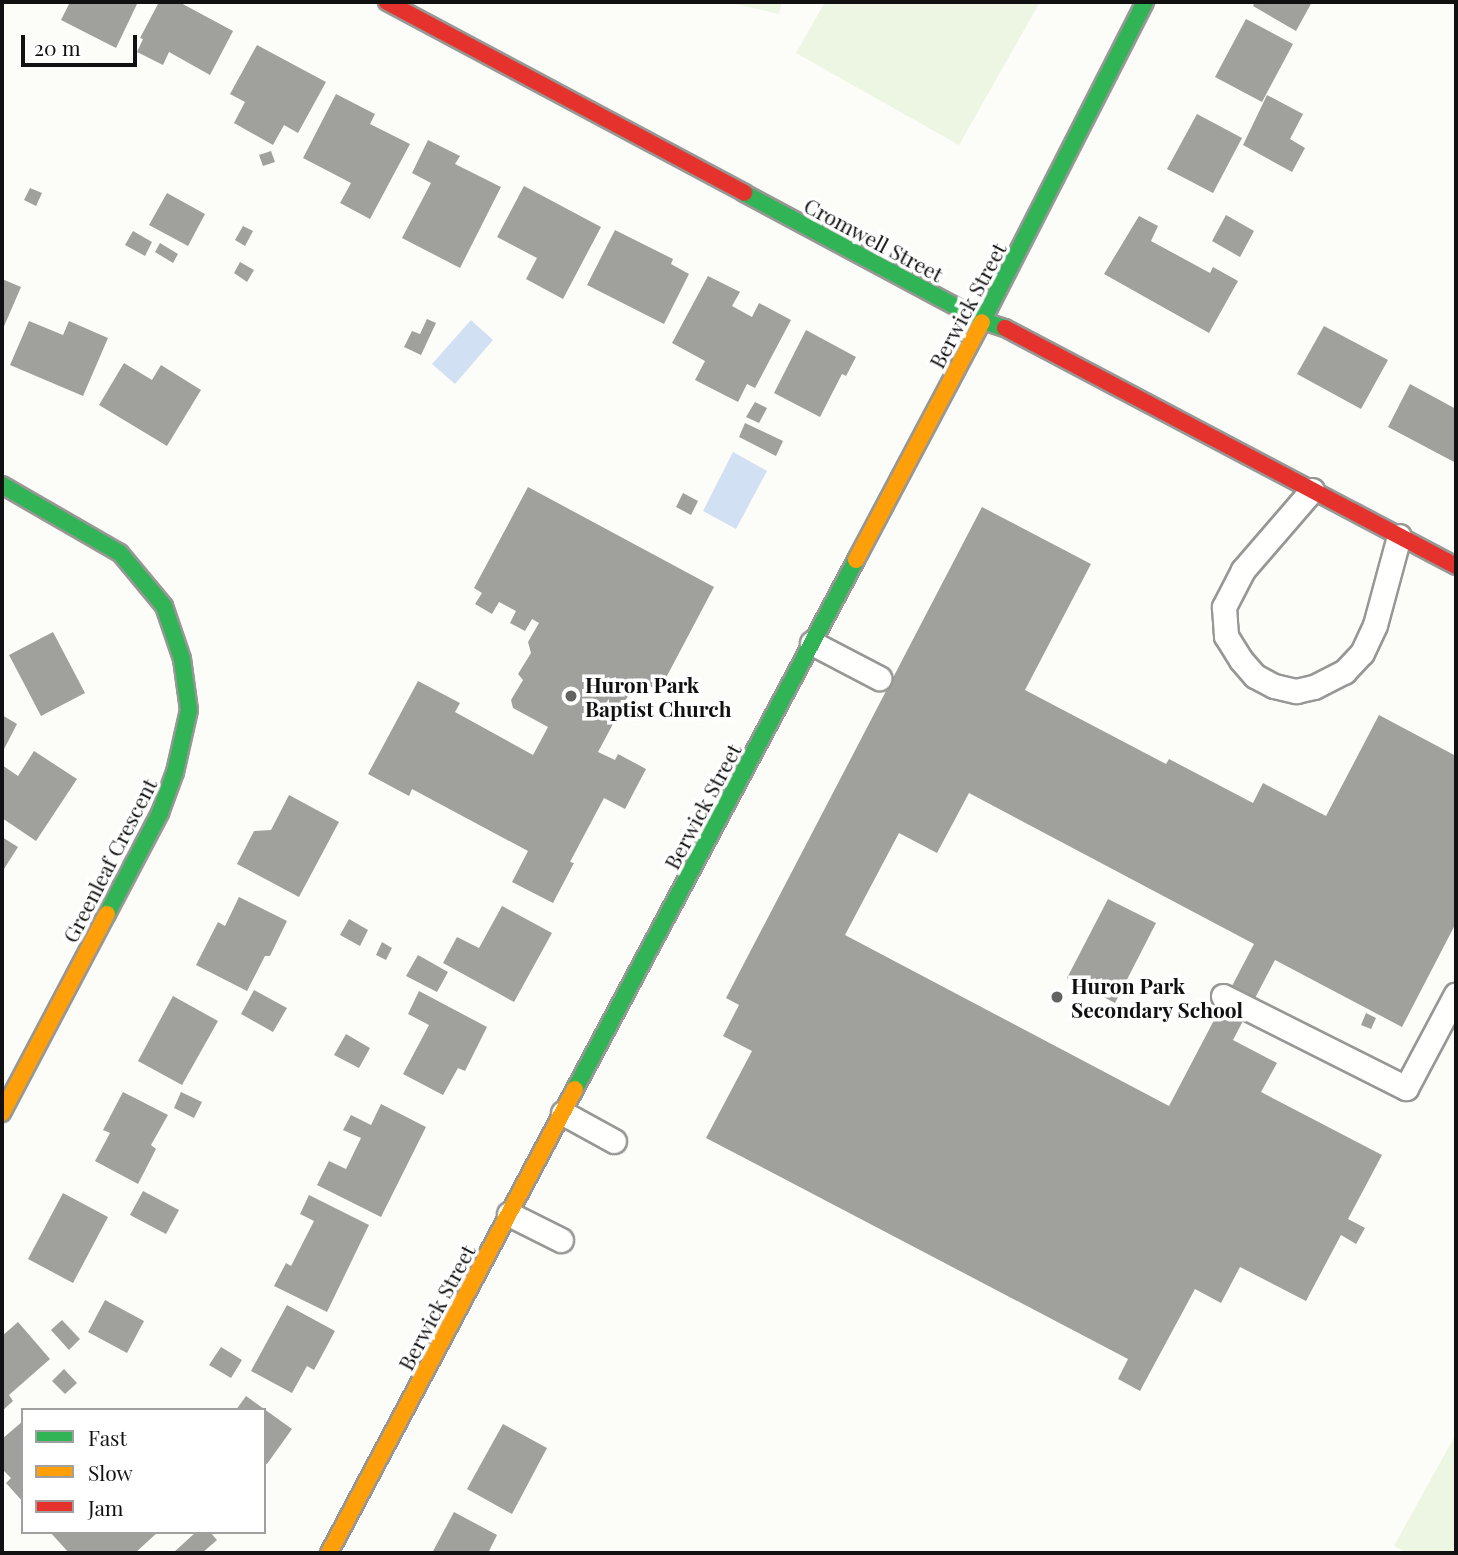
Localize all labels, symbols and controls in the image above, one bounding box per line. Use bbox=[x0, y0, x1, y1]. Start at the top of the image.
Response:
scale bar bbox=[24, 21, 140, 65]
text: 20 m bbox=[34, 33, 81, 61]
street label: Cromwell Street bbox=[800, 192, 948, 286]
street label: Berwick Street bbox=[923, 238, 1011, 372]
place label: Huron Park Baptist Church bbox=[585, 671, 732, 721]
marker: Huron Park Baptist Church bbox=[563, 688, 579, 704]
street label: Berwick Street bbox=[658, 739, 746, 873]
street label: Greenleaf Crescent bbox=[57, 774, 161, 946]
place label: Huron Park Secondary School bbox=[1071, 972, 1244, 1022]
marker: Huron Park Secondary School bbox=[1049, 989, 1065, 1005]
street label: Berwick Street bbox=[392, 1240, 480, 1374]
legend bbox=[21, 1408, 266, 1534]
text: Fast bbox=[88, 1423, 127, 1451]
text: Slow bbox=[88, 1458, 133, 1486]
text: Jam bbox=[88, 1493, 124, 1521]

